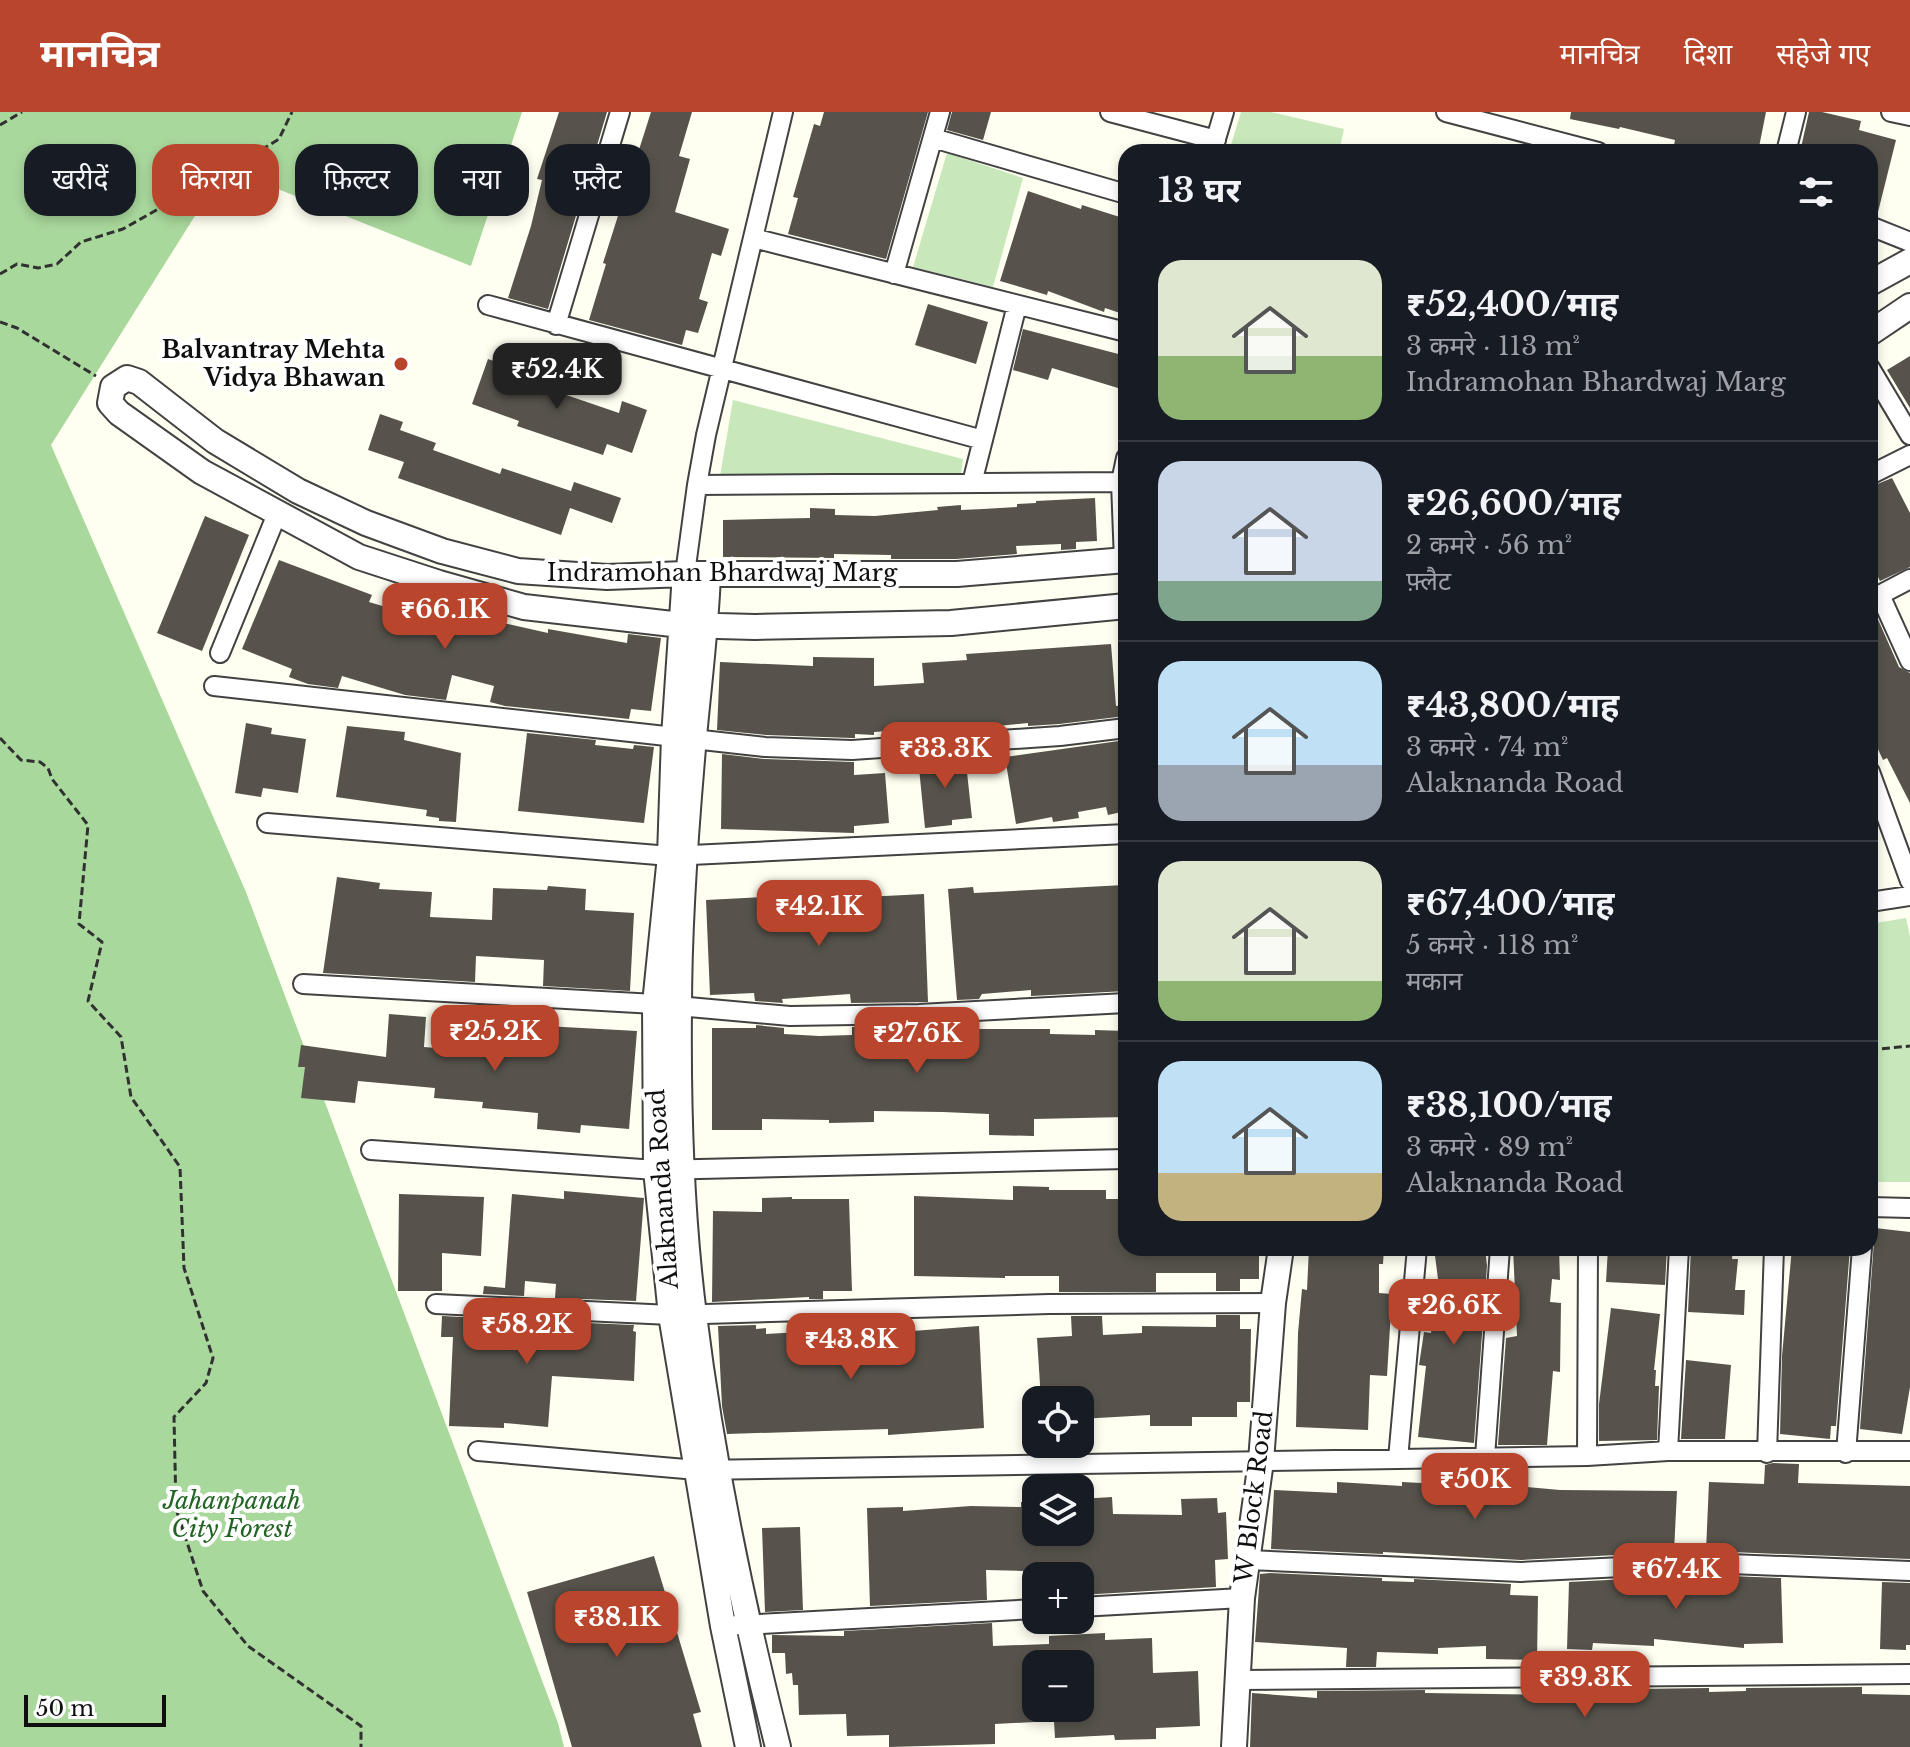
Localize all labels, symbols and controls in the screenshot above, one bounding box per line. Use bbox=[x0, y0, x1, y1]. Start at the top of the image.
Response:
text: मानचित्र bbox=[40, 30, 160, 77]
text: मानचित्र bbox=[1560, 37, 1640, 72]
text: दिशा bbox=[1684, 37, 1732, 72]
text: सहेजे गए bbox=[1776, 37, 1870, 72]
chip: खरीदें bbox=[24, 144, 136, 216]
chip: किराया bbox=[152, 144, 279, 216]
chip: फ़िल्टर bbox=[295, 144, 418, 216]
chip: नया bbox=[434, 144, 529, 216]
chip: फ़्लैट bbox=[545, 144, 650, 216]
text: 13 घर bbox=[1158, 169, 1241, 211]
icon: filters bbox=[1794, 170, 1838, 214]
text: ₹52,400/माह bbox=[1406, 283, 1618, 325]
icon: home bbox=[1222, 292, 1318, 388]
text: 3 कमरे · 113 m² bbox=[1406, 330, 1580, 362]
place label: Balvantray Mehta Vidya Bhawan bbox=[161, 335, 386, 392]
pin: ₹52.4K bbox=[492, 343, 622, 411]
text: ₹52.4K bbox=[511, 353, 603, 385]
marker: Balvantray Mehta Vidya Bhawan bbox=[392, 355, 410, 373]
text: Indramohan Bhardwaj Marg bbox=[1406, 366, 1786, 398]
text: ₹26,600/माह bbox=[1406, 482, 1621, 524]
icon: home bbox=[1222, 493, 1318, 589]
text: 2 कमरे · 56 m² bbox=[1406, 529, 1572, 561]
street label: Indramohan Bhardwaj Marg bbox=[547, 558, 898, 587]
text: फ़्लैट bbox=[1406, 565, 1451, 597]
pin: ₹66.1K bbox=[380, 583, 510, 651]
text: ₹66.1K bbox=[400, 593, 490, 625]
text: ₹43,800/माह bbox=[1406, 684, 1619, 726]
icon: home bbox=[1222, 693, 1318, 789]
pin: ₹33.3K bbox=[880, 722, 1010, 790]
text: 3 कमरे · 74 m² bbox=[1406, 731, 1569, 763]
text: ₹33.3K bbox=[899, 732, 991, 764]
text: Alaknanda Road bbox=[1406, 767, 1624, 799]
pin: ₹42.1K bbox=[754, 880, 884, 948]
text: ₹67,400/माह bbox=[1406, 882, 1614, 924]
text: ₹42.1K bbox=[775, 890, 863, 922]
icon: home bbox=[1222, 893, 1318, 989]
text: 5 कमरे · 118 m² bbox=[1406, 929, 1578, 961]
text: मकान bbox=[1406, 965, 1463, 997]
pin: ₹25.2K bbox=[430, 1005, 560, 1073]
pin: ₹27.6K bbox=[852, 1007, 982, 1075]
text: ₹25.2K bbox=[449, 1015, 541, 1047]
text: ₹27.6K bbox=[872, 1017, 962, 1049]
text: ₹38,100/माह bbox=[1406, 1084, 1611, 1126]
street label: Alaknanda Road bbox=[641, 1088, 684, 1291]
icon: home bbox=[1222, 1093, 1318, 1189]
text: 3 कमरे · 89 m² bbox=[1406, 1131, 1573, 1163]
text: Alaknanda Road bbox=[1406, 1167, 1624, 1199]
pin: ₹26.6K bbox=[1389, 1279, 1519, 1347]
text: ₹26.6K bbox=[1407, 1289, 1501, 1321]
pin: ₹58.2K bbox=[462, 1298, 592, 1366]
text: ₹58.2K bbox=[481, 1308, 573, 1340]
pin: ₹43.8K bbox=[786, 1313, 916, 1381]
text: ₹43.8K bbox=[804, 1323, 898, 1355]
map controls bbox=[1022, 1386, 1094, 1722]
button: locate bbox=[1022, 1386, 1094, 1458]
street label: W Block Road bbox=[1228, 1409, 1279, 1586]
pin: ₹50K bbox=[1428, 1453, 1522, 1521]
text: ₹50K bbox=[1439, 1463, 1511, 1495]
button: layers bbox=[1022, 1474, 1094, 1546]
park label: Jahanpanah City Forest bbox=[162, 1486, 301, 1543]
pin: ₹67.4K bbox=[1611, 1543, 1741, 1611]
text: ₹67.4K bbox=[1631, 1553, 1721, 1585]
button: + bbox=[1022, 1562, 1094, 1634]
pin: ₹38.1K bbox=[552, 1591, 682, 1659]
text: ₹38.1K bbox=[573, 1601, 661, 1633]
button: − bbox=[1022, 1650, 1094, 1722]
pin: ₹39.3K bbox=[1520, 1651, 1650, 1719]
text: ₹39.3K bbox=[1539, 1661, 1631, 1693]
scale bar bbox=[24, 1691, 166, 1727]
text: 50 m bbox=[36, 1695, 94, 1722]

